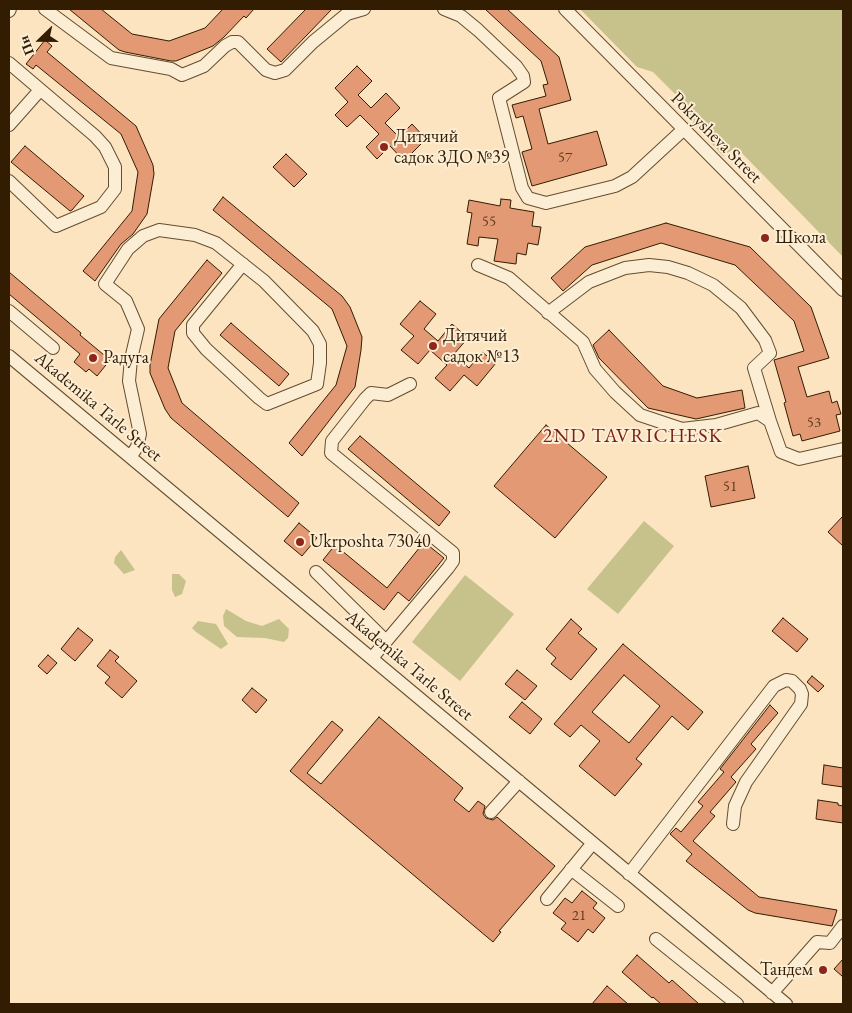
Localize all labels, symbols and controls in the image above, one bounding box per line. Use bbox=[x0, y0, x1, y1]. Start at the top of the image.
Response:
north arrow bbox=[15, 15, 65, 65]
text: Пн bbox=[14, 33, 38, 58]
street label: Pokrysheva Street bbox=[666, 88, 766, 188]
place label: Дитячий садок ЗДО №39 bbox=[394, 126, 509, 168]
marker: Дитячий садок ЗДО №39 bbox=[378, 141, 390, 153]
house number: 57 bbox=[558, 149, 572, 167]
house number: 55 bbox=[482, 213, 496, 231]
place label: Школа bbox=[775, 227, 826, 249]
marker: Школа bbox=[759, 232, 771, 244]
place label: Дитячий садок №13 bbox=[443, 325, 519, 368]
marker: Дитячий садок №13 bbox=[427, 340, 439, 352]
street label: Akademika Tarle Street bbox=[30, 347, 166, 467]
place label: Радуга bbox=[103, 347, 149, 369]
marker: Радуга bbox=[87, 352, 99, 364]
house number: 53 bbox=[807, 414, 821, 432]
district label: 2ND TAVRICHESK bbox=[541, 425, 725, 449]
house number: 51 bbox=[723, 478, 737, 496]
place label: Ukrposhta 73040 bbox=[310, 531, 431, 553]
marker: Ukrposhta 73040 bbox=[294, 536, 306, 548]
street label: Akademika Tarle Street bbox=[341, 606, 477, 726]
house number: 21 bbox=[572, 907, 586, 925]
place label: Тандем bbox=[760, 959, 813, 981]
marker: Тандем bbox=[817, 964, 829, 976]

